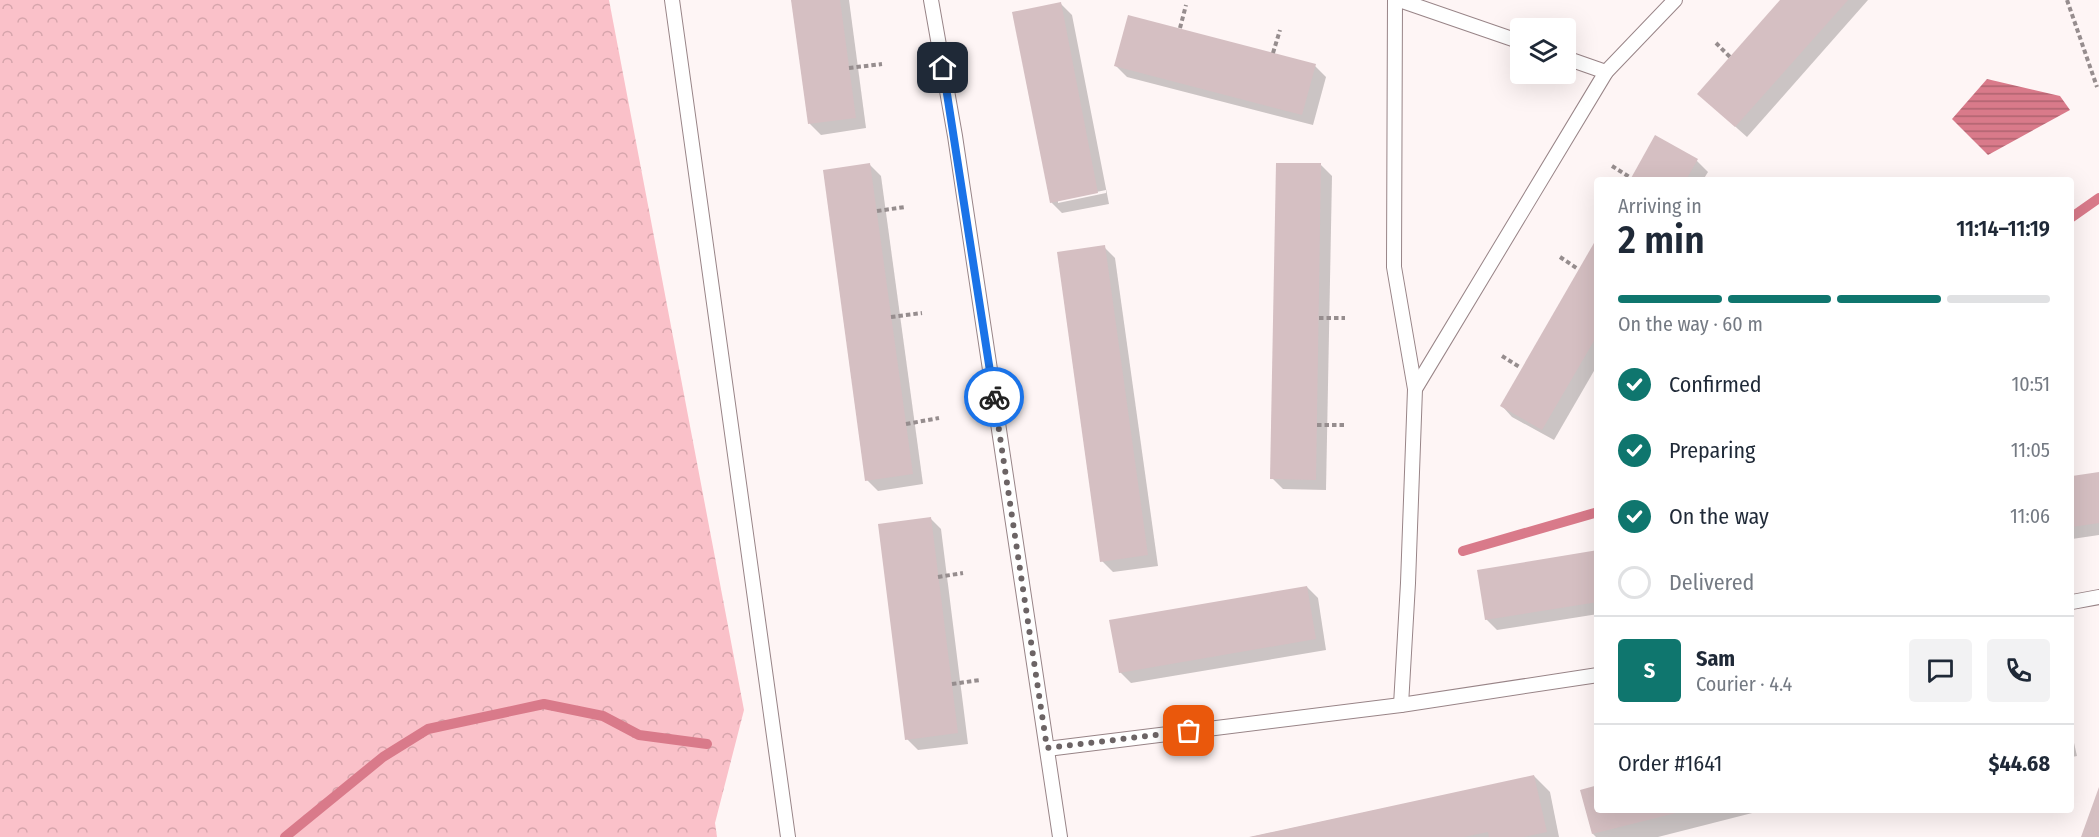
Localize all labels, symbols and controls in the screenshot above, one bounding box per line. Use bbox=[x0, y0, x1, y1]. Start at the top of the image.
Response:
map controls bbox=[1510, 18, 1576, 84]
button: layers bbox=[1510, 18, 1576, 84]
pin bbox=[917, 42, 968, 93]
icon: home bbox=[926, 51, 959, 84]
text: Arriving in bbox=[1618, 194, 1702, 218]
text: 11:14–11:19 bbox=[1956, 215, 2050, 242]
text: 2 min bbox=[1618, 217, 1705, 263]
text: On the way · 60 m bbox=[1618, 312, 1763, 336]
courier bbox=[964, 367, 1024, 427]
icon: check bbox=[1618, 368, 1651, 401]
text: Confirmed bbox=[1669, 371, 1762, 398]
text: 10:51 bbox=[2011, 372, 2050, 396]
icon: bike bbox=[978, 381, 1011, 414]
icon: check bbox=[1618, 434, 1651, 467]
text: Preparing bbox=[1669, 437, 1755, 464]
text: 11:05 bbox=[2011, 438, 2050, 462]
icon: check bbox=[1618, 500, 1651, 533]
text: On the way bbox=[1669, 503, 1769, 530]
text: 11:06 bbox=[2010, 504, 2050, 528]
text: Delivered bbox=[1669, 569, 1754, 596]
button: chat bbox=[1909, 639, 1972, 702]
button: phone bbox=[1987, 639, 2050, 702]
text: Sam bbox=[1696, 645, 1735, 672]
text: S bbox=[1644, 657, 1655, 684]
text: Courier · 4.4 bbox=[1696, 672, 1792, 696]
pin bbox=[1163, 705, 1214, 756]
icon: bag bbox=[1172, 714, 1205, 747]
text: Order #1641 bbox=[1618, 750, 1722, 777]
text: $44.68 bbox=[1988, 750, 2050, 777]

